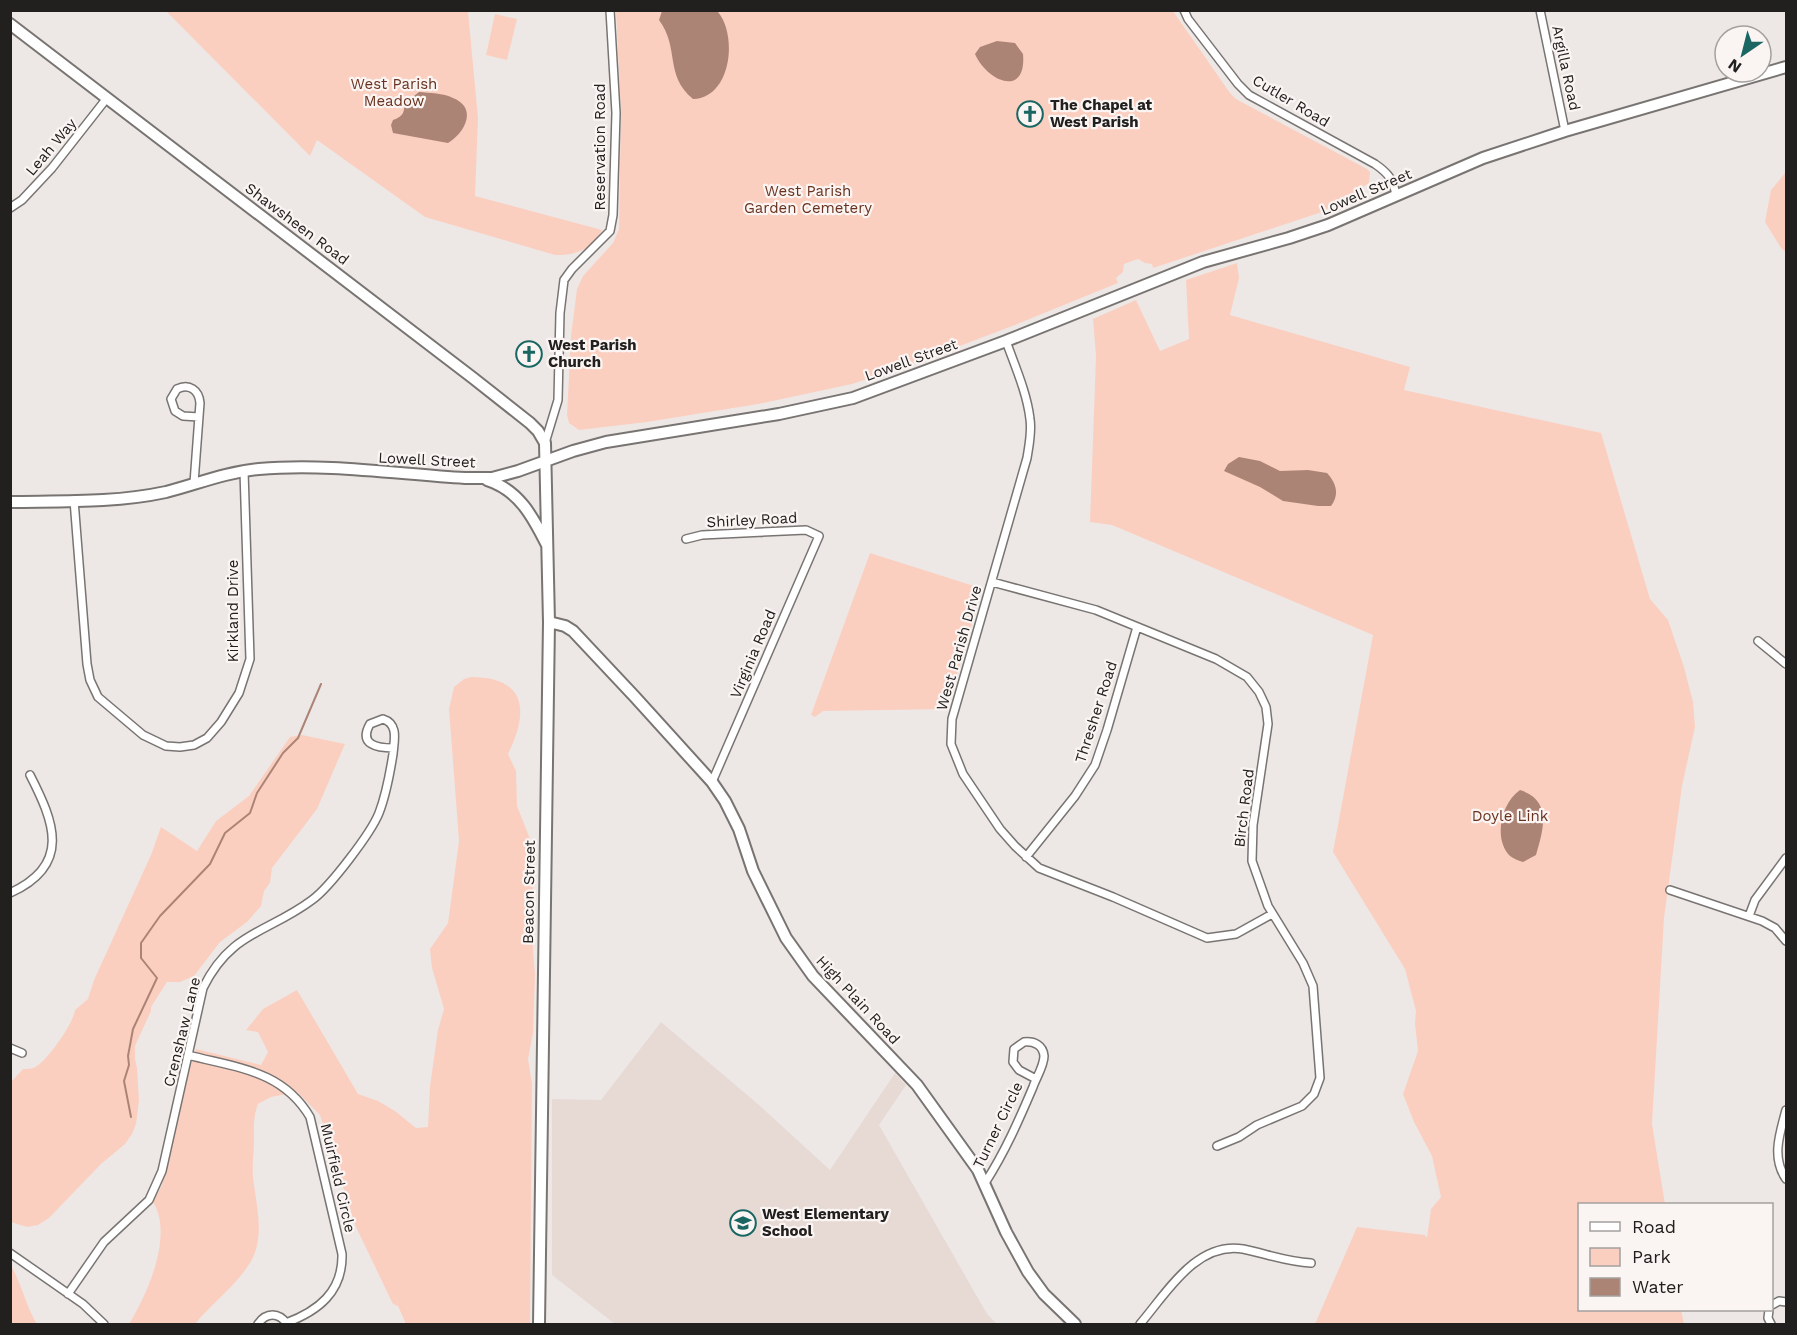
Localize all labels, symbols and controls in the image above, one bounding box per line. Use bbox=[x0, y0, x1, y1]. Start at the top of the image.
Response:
street label: Argilla Road bbox=[1548, 24, 1584, 112]
north arrow bbox=[1713, 24, 1773, 84]
text: N bbox=[1724, 55, 1745, 77]
street label: Cutler Road bbox=[1249, 71, 1333, 131]
park label: West Parish Meadow bbox=[351, 75, 437, 110]
street label: Reservation Road bbox=[591, 83, 609, 211]
place label: The Chapel at West Parish bbox=[1050, 96, 1153, 131]
church icon: The Chapel at West Parish bbox=[1015, 99, 1045, 129]
street label: Leah Way bbox=[22, 114, 80, 179]
street label: Lowell Street bbox=[1318, 164, 1415, 219]
street label: Shawsheen Road bbox=[242, 179, 352, 269]
park label: West Parish Garden Cemetery bbox=[744, 182, 872, 217]
street label: Lowell Street bbox=[862, 335, 960, 385]
place label: West Parish Church bbox=[548, 336, 637, 371]
church icon: West Parish Church bbox=[514, 339, 544, 369]
street label: Lowell Street bbox=[378, 448, 477, 472]
street label: Shirley Road bbox=[706, 509, 798, 531]
street label: Kirkland Drive bbox=[224, 560, 242, 662]
street label: West Parish Drive bbox=[933, 583, 985, 713]
street label: Virginia Road bbox=[726, 607, 780, 701]
street label: Thresher Road bbox=[1071, 659, 1121, 765]
street label: Birch Road bbox=[1230, 768, 1258, 848]
park label: Doyle Link bbox=[1472, 807, 1549, 825]
street label: Beacon Street bbox=[519, 839, 539, 944]
street label: High Plain Road bbox=[812, 952, 904, 1048]
street label: Crenshaw Lane bbox=[160, 975, 204, 1089]
street label: Turner Circle bbox=[969, 1079, 1027, 1171]
street label: Muirfield Circle bbox=[317, 1122, 359, 1234]
legend bbox=[1578, 1203, 1773, 1311]
place label: West Elementary School bbox=[762, 1205, 890, 1240]
school or university icon: West Elementary School bbox=[728, 1208, 758, 1238]
text: Road bbox=[1632, 1216, 1676, 1237]
text: Park bbox=[1632, 1246, 1671, 1267]
text: Water bbox=[1632, 1276, 1684, 1297]

